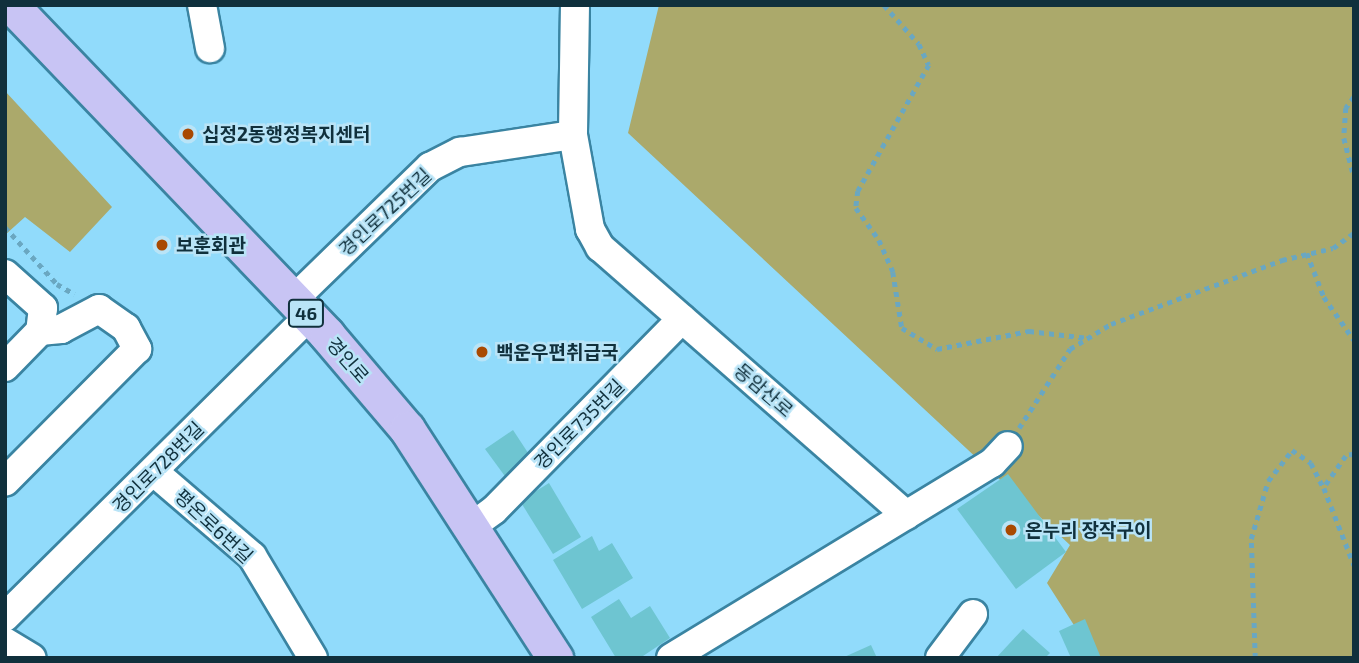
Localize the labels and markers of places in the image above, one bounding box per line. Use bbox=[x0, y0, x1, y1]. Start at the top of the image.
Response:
place label: 십정2동행정복지센터 bbox=[202, 123, 370, 145]
marker: 십정2동행정복지센터 bbox=[180, 126, 196, 142]
place label: 보훈회관 bbox=[176, 234, 246, 256]
marker: 보훈회관 bbox=[154, 237, 170, 253]
place label: 백운우편취급국 bbox=[496, 341, 618, 363]
marker: 백운우편취급국 bbox=[474, 344, 490, 360]
place label: 온누리 장작구이 bbox=[1025, 519, 1151, 541]
marker: 온누리 장작구이 bbox=[1003, 522, 1019, 538]

